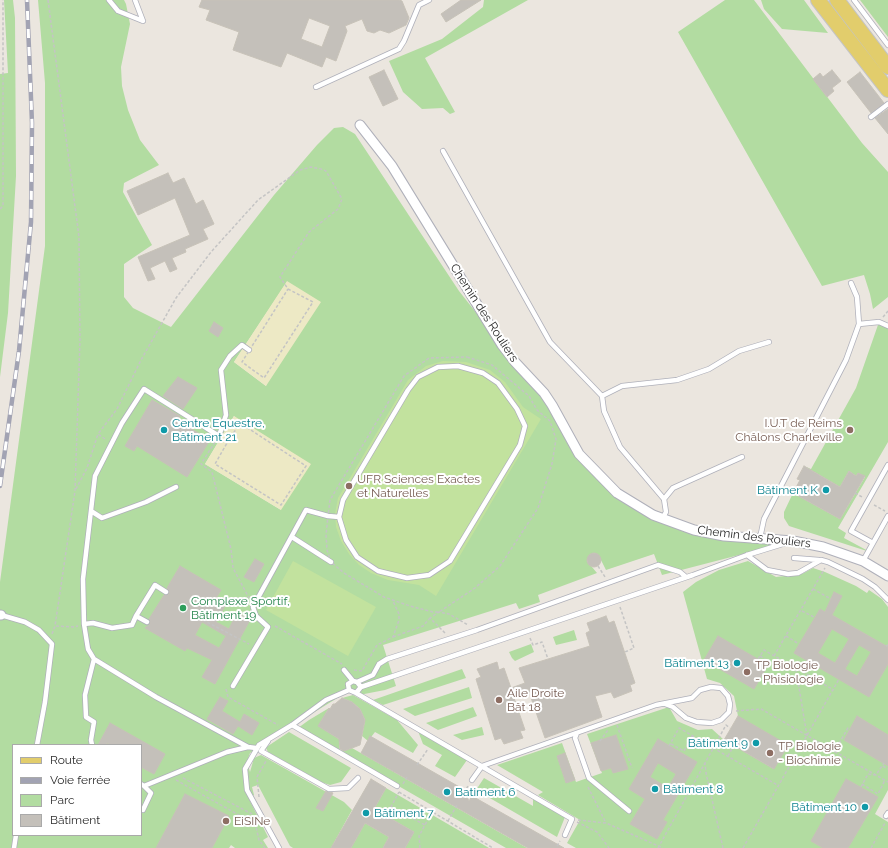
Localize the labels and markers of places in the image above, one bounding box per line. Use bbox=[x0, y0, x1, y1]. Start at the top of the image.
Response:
place label: Centre Equestre, Bâtiment 21 bbox=[172, 416, 265, 444]
place label: I.U.T de Reims Châlons Charleville bbox=[735, 416, 842, 444]
marker: Centre Equestre, Bâtiment 21 bbox=[159, 425, 169, 435]
marker: I.U.T de Reims Châlons Charleville bbox=[845, 425, 855, 435]
place label: UFR Sciences Exactes et Naturelles bbox=[357, 472, 480, 500]
marker: UFR Sciences Exactes et Naturelles bbox=[344, 481, 354, 491]
place label: Bâtiment K bbox=[757, 483, 818, 497]
marker: Bâtiment K bbox=[821, 485, 831, 495]
place label: Complexe Sportif, Bâtiment 19 bbox=[191, 594, 290, 622]
marker: Complexe Sportif, Bâtiment 19 bbox=[178, 603, 188, 613]
place label: Bâtiment 13 bbox=[664, 656, 729, 670]
marker: Bâtiment 13 bbox=[732, 658, 742, 668]
place label: TP Biologie - Phisiologie bbox=[755, 658, 823, 686]
marker: TP Biologie - Phisiologie bbox=[742, 667, 752, 677]
place label: Aile Droite Bât 18 bbox=[507, 686, 564, 714]
marker: Aile Droite Bât 18 bbox=[494, 695, 504, 705]
place label: Bâtiment 9 bbox=[688, 736, 748, 750]
marker: Bâtiment 9 bbox=[751, 738, 761, 748]
place label: TP Biologie - Biochimie bbox=[778, 739, 841, 767]
marker: TP Biologie - Biochimie bbox=[765, 748, 775, 758]
place label: Bâtiment 8 bbox=[663, 782, 723, 796]
marker: Bâtiment 8 bbox=[650, 784, 660, 794]
place label: Batiment 6 bbox=[455, 785, 515, 799]
marker: Batiment 6 bbox=[442, 787, 452, 797]
place label: Bâtiment 10 bbox=[791, 800, 857, 814]
marker: Bâtiment 10 bbox=[860, 802, 870, 812]
place label: Bâtiment 7 bbox=[374, 806, 434, 820]
marker: Bâtiment 7 bbox=[361, 808, 371, 818]
place label: EiSINe bbox=[234, 814, 270, 828]
marker: EiSINe bbox=[221, 816, 231, 826]

